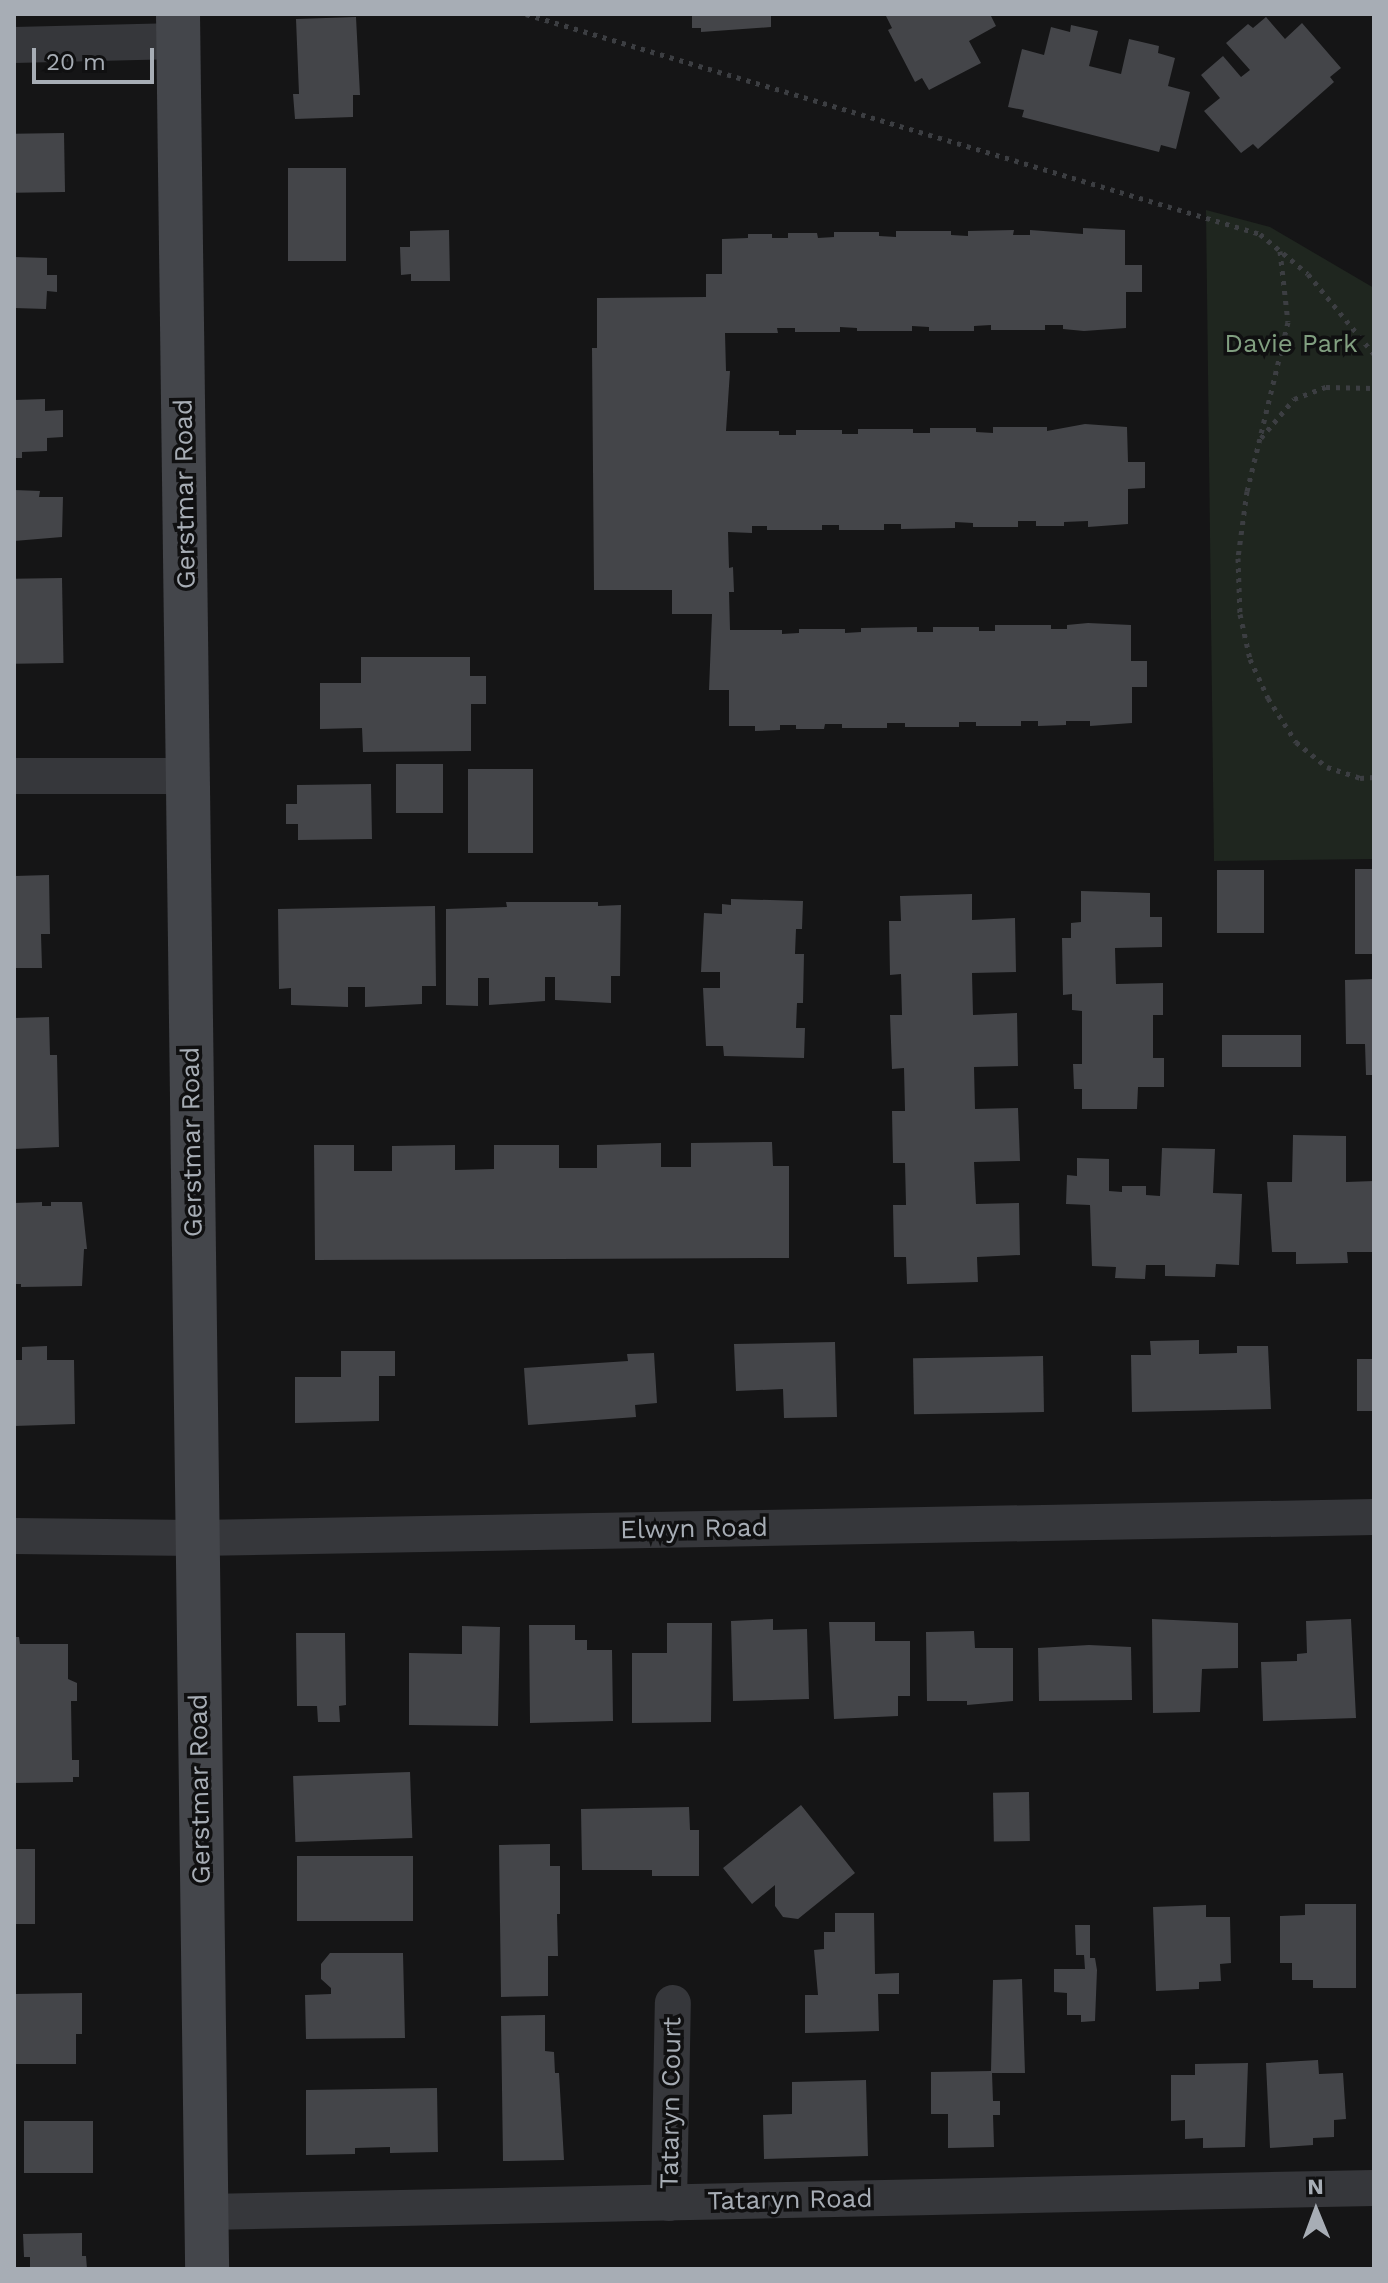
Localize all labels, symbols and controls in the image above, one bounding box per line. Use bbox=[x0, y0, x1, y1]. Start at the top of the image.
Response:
scale bar bbox=[36, 32, 158, 82]
text: 20 m bbox=[46, 48, 106, 76]
park label: Davie Park bbox=[1224, 328, 1358, 360]
street label: Gerstmar Road bbox=[168, 398, 202, 590]
street label: Gerstmar Road bbox=[175, 1046, 209, 1238]
street label: Elwyn Road bbox=[620, 1512, 768, 1546]
street label: Gerstmar Road bbox=[183, 1693, 217, 1885]
street label: Tataryn Court bbox=[654, 2017, 688, 2189]
north arrow bbox=[1276, 2171, 1356, 2251]
text: N bbox=[1307, 2174, 1324, 2199]
street label: Tataryn Road bbox=[707, 2183, 873, 2217]

